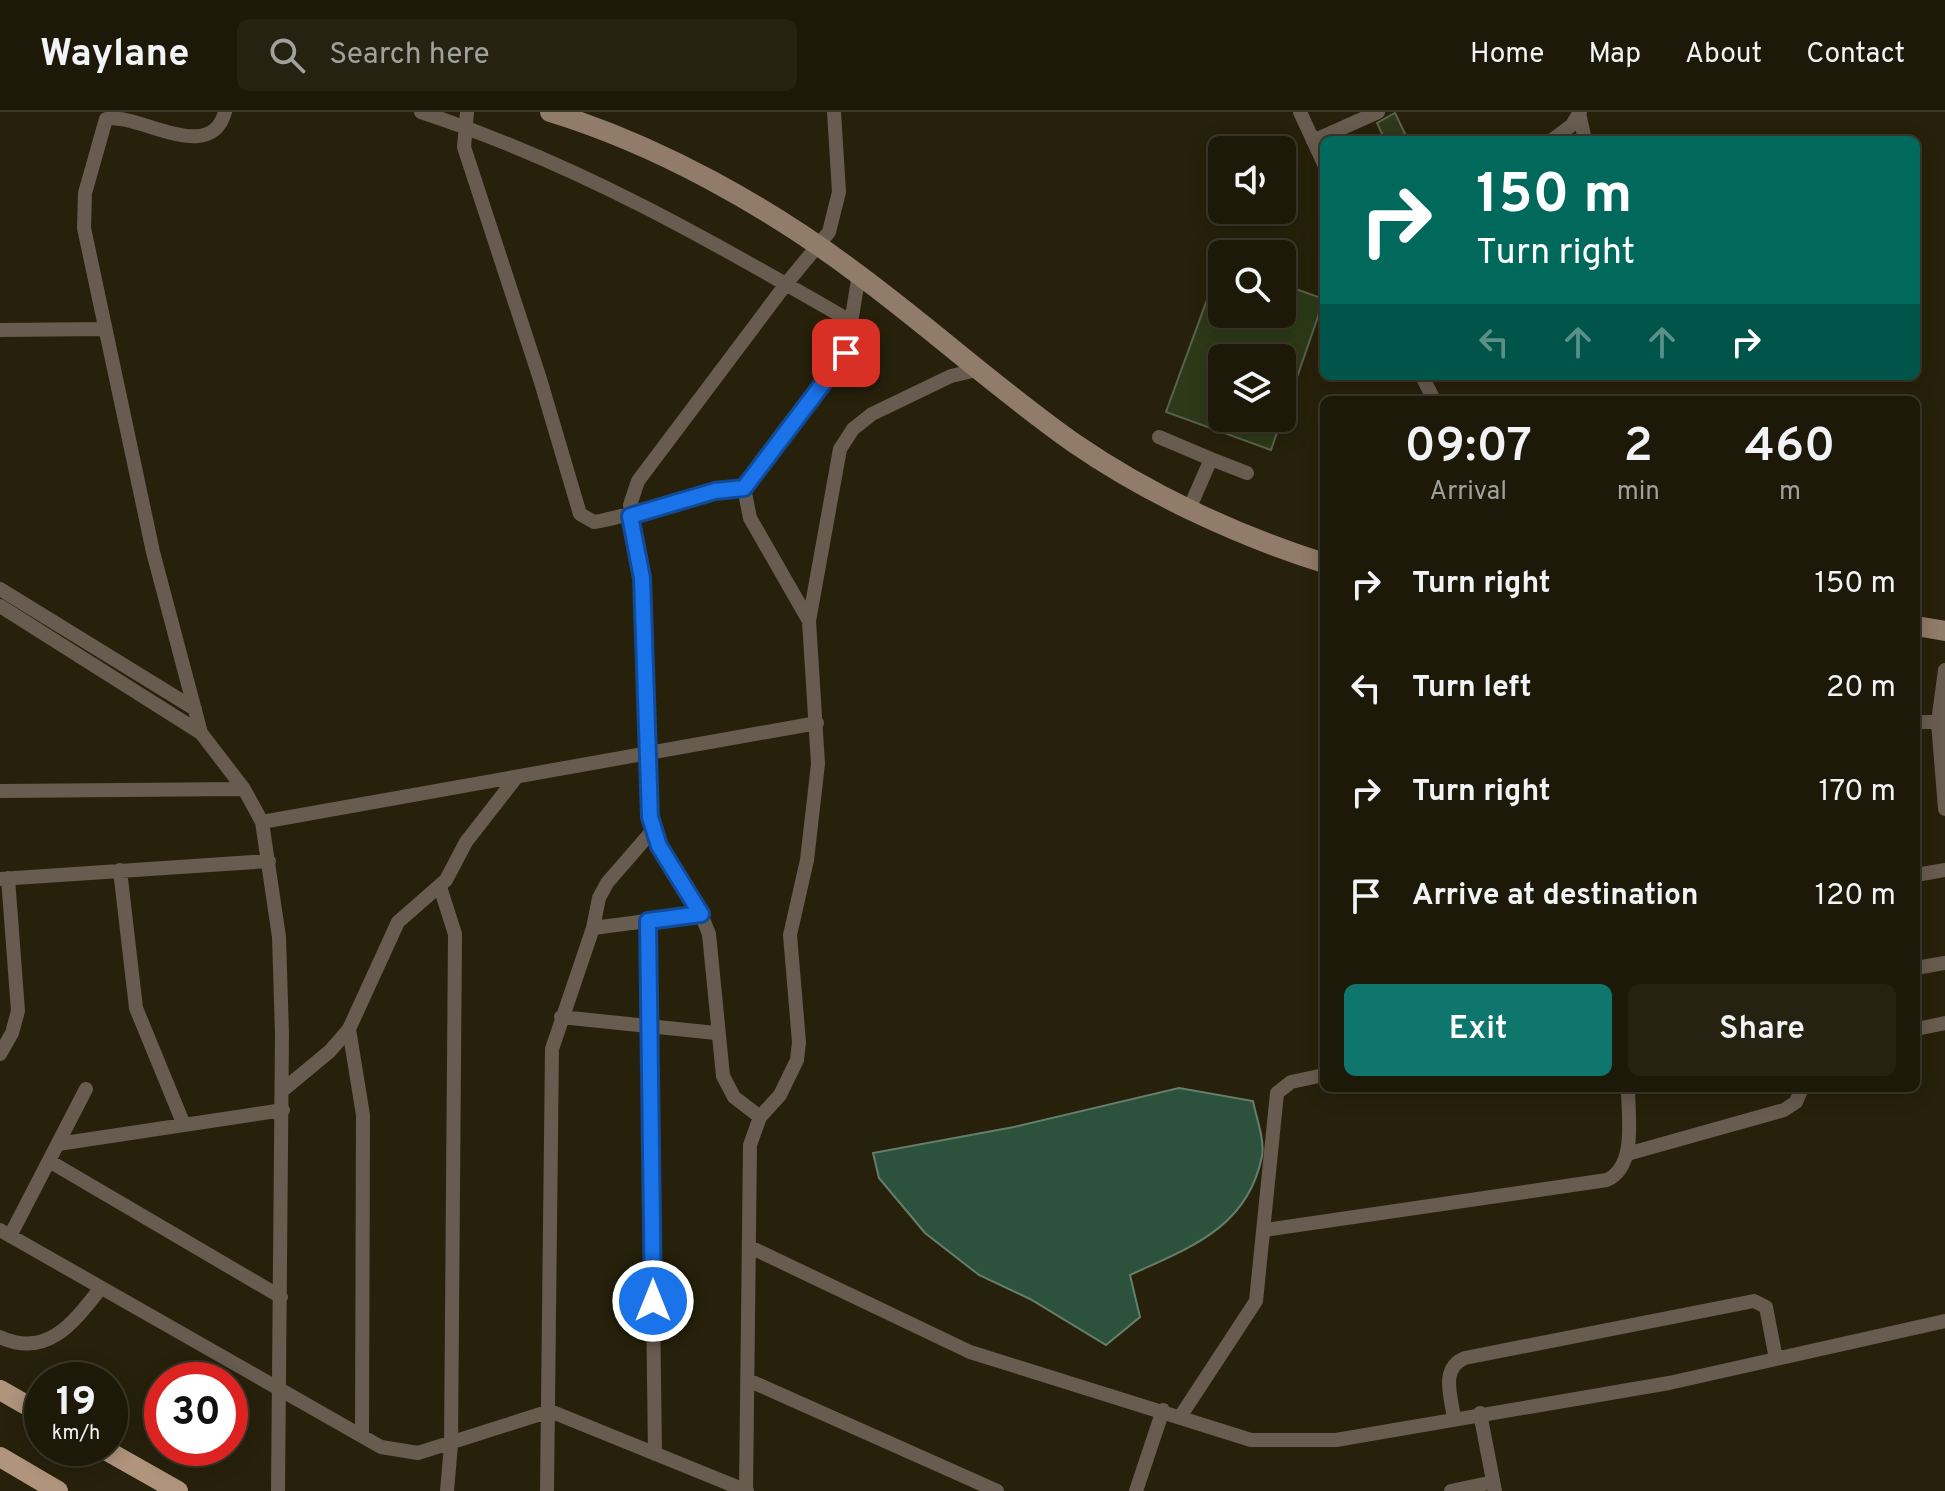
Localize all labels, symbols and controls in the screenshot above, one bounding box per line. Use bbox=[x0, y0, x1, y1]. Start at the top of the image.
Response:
search box bbox=[237, 19, 797, 91]
text: Waylane bbox=[40, 31, 189, 80]
icon: search bbox=[265, 33, 309, 77]
text: Search here bbox=[329, 37, 490, 74]
text: Home bbox=[1470, 37, 1544, 73]
text: Map bbox=[1588, 37, 1641, 73]
text: About bbox=[1685, 37, 1762, 73]
text: Contact bbox=[1806, 37, 1905, 73]
map controls bbox=[1208, 136, 1296, 432]
button: sound bbox=[1208, 136, 1296, 224]
text: 150 m bbox=[1476, 162, 1632, 232]
icon: right bbox=[1344, 168, 1448, 272]
text: Turn right bbox=[1476, 231, 1635, 277]
button: search bbox=[1208, 240, 1296, 328]
pin bbox=[812, 319, 880, 387]
icon: left bbox=[1472, 320, 1516, 364]
icon: ahead bbox=[1556, 320, 1600, 364]
icon: ahead bbox=[1640, 320, 1684, 364]
icon: right bbox=[1724, 320, 1768, 364]
icon: arrive bbox=[824, 331, 868, 375]
button: layers bbox=[1208, 344, 1296, 432]
text: 09:07 bbox=[1405, 418, 1532, 478]
text: 2 bbox=[1624, 418, 1653, 478]
text: 460 bbox=[1744, 418, 1835, 478]
text: Arrival bbox=[1430, 476, 1507, 509]
text: min bbox=[1617, 476, 1660, 509]
text: m bbox=[1779, 476, 1801, 509]
icon: right bbox=[1344, 562, 1388, 606]
text: Turn right bbox=[1412, 566, 1550, 603]
text: 150 m bbox=[1815, 566, 1896, 603]
icon: left bbox=[1344, 666, 1388, 710]
text: Turn left bbox=[1412, 670, 1532, 707]
text: 20 m bbox=[1826, 670, 1896, 707]
icon: right bbox=[1344, 770, 1388, 814]
text: Turn right bbox=[1412, 774, 1550, 811]
text: 170 m bbox=[1818, 774, 1896, 811]
icon: arrive bbox=[1344, 874, 1388, 918]
text: Arrive at destination bbox=[1412, 878, 1698, 915]
text: 120 m bbox=[1815, 878, 1896, 915]
button: Exit bbox=[1344, 984, 1612, 1076]
button: Share bbox=[1628, 984, 1896, 1076]
position arrow bbox=[611, 1259, 695, 1343]
speed limit sign: 30 bbox=[144, 1362, 248, 1466]
text: 19 bbox=[56, 1379, 96, 1429]
text: km/h bbox=[52, 1421, 100, 1447]

